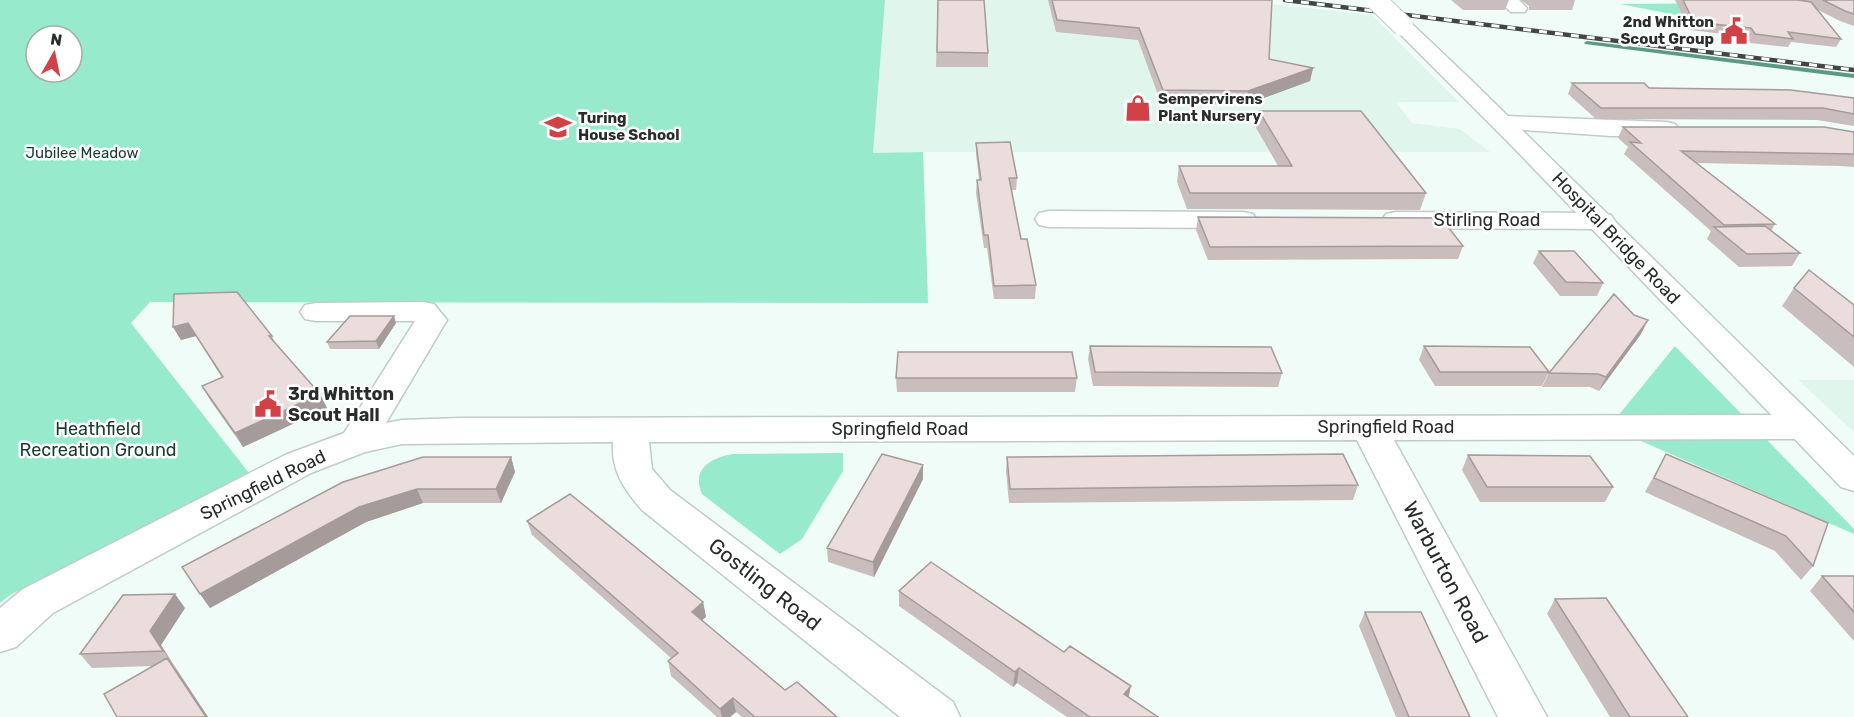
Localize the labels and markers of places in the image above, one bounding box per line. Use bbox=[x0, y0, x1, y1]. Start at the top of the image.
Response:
place label: 2nd Whitton Scout Group bbox=[1620, 13, 1714, 48]
public building icon: 2nd Whitton Scout Group bbox=[1719, 16, 1749, 46]
place label: Sempervirens Plant Nursery bbox=[1158, 90, 1263, 125]
shop icon: Sempervirens Plant Nursery bbox=[1123, 93, 1153, 123]
place label: Turing House School bbox=[578, 109, 680, 144]
school or university icon: Turing House School bbox=[543, 112, 573, 142]
place label: 3rd Whitton Scout Hall bbox=[288, 383, 394, 426]
public building icon: 3rd Whitton Scout Hall bbox=[253, 389, 283, 419]

